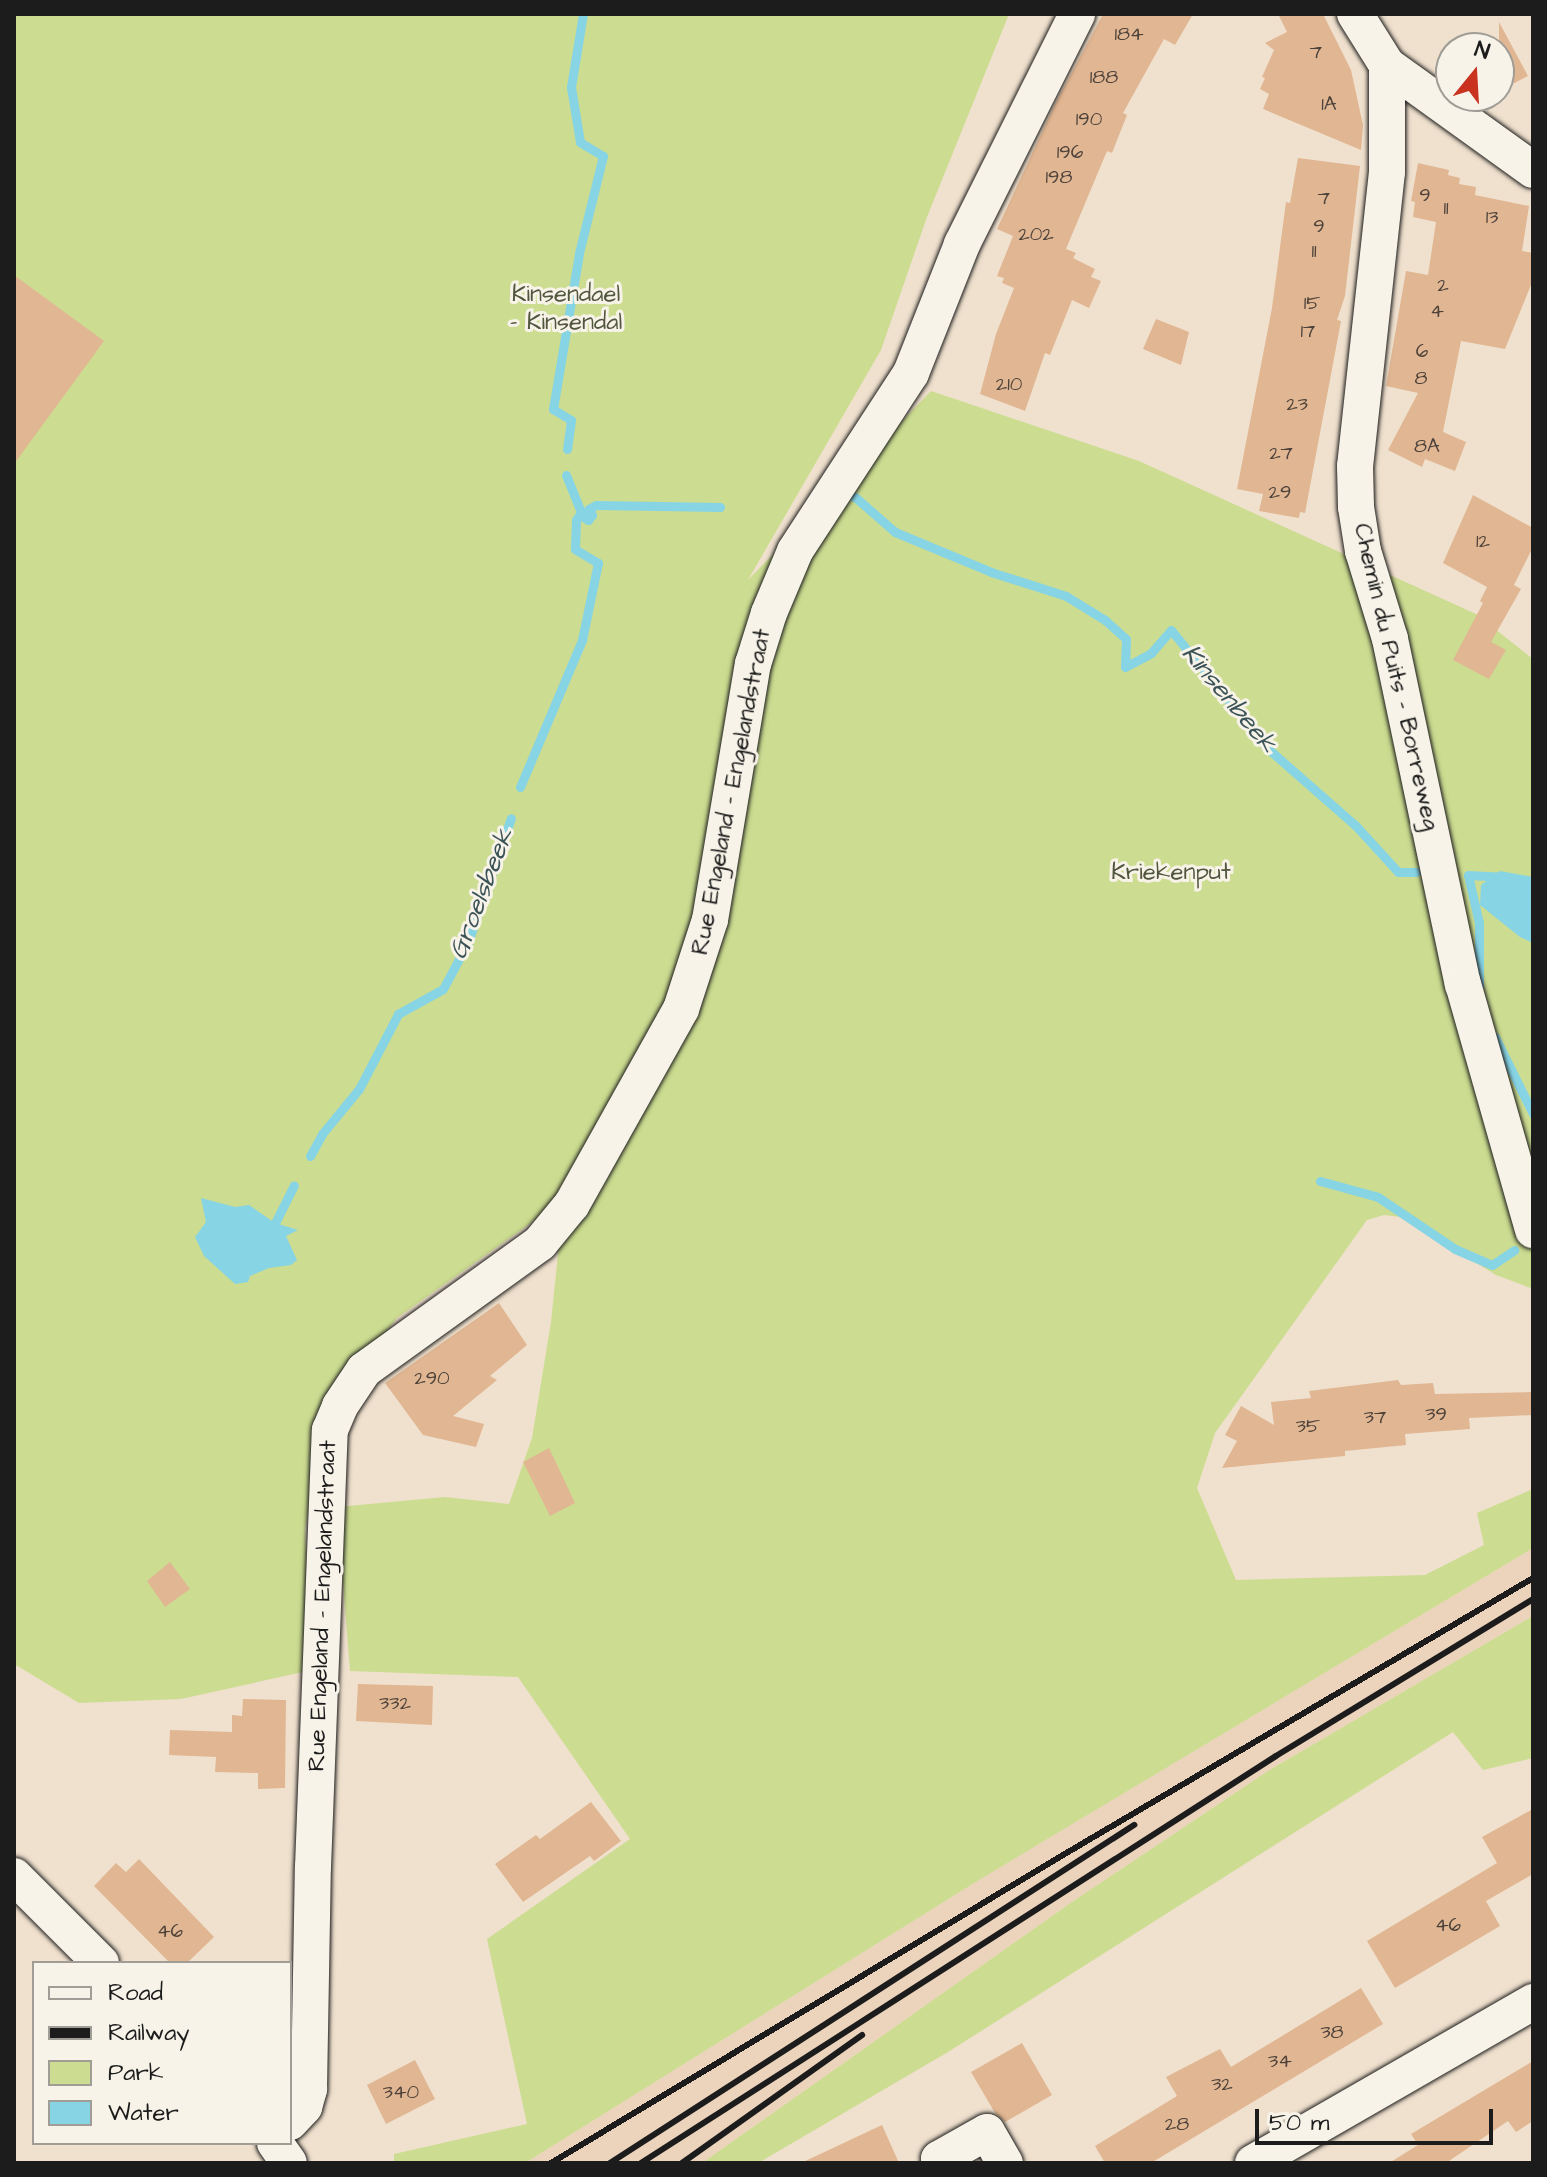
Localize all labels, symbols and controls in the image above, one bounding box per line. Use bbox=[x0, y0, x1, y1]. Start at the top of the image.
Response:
house number: 184 bbox=[1114, 22, 1144, 46]
north arrow bbox=[1435, 32, 1515, 112]
text: N bbox=[1471, 34, 1493, 67]
house number: 7 bbox=[1310, 40, 1322, 64]
house number: 188 bbox=[1090, 65, 1118, 89]
house number: 1A bbox=[1321, 92, 1337, 116]
house number: 190 bbox=[1076, 107, 1102, 131]
house number: 196 bbox=[1057, 140, 1083, 164]
house number: 198 bbox=[1046, 165, 1072, 189]
house number: 9 bbox=[1419, 183, 1431, 207]
house number: 7 bbox=[1318, 186, 1330, 210]
house number: 11 bbox=[1443, 196, 1449, 220]
house number: 13 bbox=[1486, 205, 1498, 229]
house number: 9 bbox=[1313, 214, 1325, 238]
house number: 202 bbox=[1018, 222, 1054, 246]
house number: 11 bbox=[1311, 239, 1317, 263]
house number: 2 bbox=[1437, 273, 1449, 297]
park label: Kinsendael - Kinsendal bbox=[510, 281, 622, 337]
house number: 15 bbox=[1304, 291, 1320, 315]
house number: 4 bbox=[1430, 299, 1444, 323]
house number: 17 bbox=[1301, 319, 1315, 343]
house number: 6 bbox=[1416, 339, 1428, 363]
house number: 8 bbox=[1415, 366, 1427, 390]
house number: 210 bbox=[996, 372, 1022, 396]
house number: 23 bbox=[1286, 392, 1308, 416]
house number: 8A bbox=[1414, 434, 1440, 458]
house number: 27 bbox=[1269, 441, 1293, 465]
house number: 29 bbox=[1269, 480, 1291, 504]
street label: Chemin du Puits - Borreweg bbox=[1347, 521, 1445, 833]
house number: 12 bbox=[1476, 529, 1490, 553]
street label: Rue Engeland - Engelandstraat bbox=[686, 627, 778, 957]
water label: Kinsenbeek bbox=[1175, 639, 1283, 759]
water label: Groelsbeek bbox=[443, 825, 521, 963]
park label: Kriekenput bbox=[1111, 859, 1231, 887]
house number: 290 bbox=[414, 1366, 450, 1390]
house number: 39 bbox=[1425, 1402, 1447, 1426]
house number: 37 bbox=[1364, 1405, 1386, 1429]
house number: 35 bbox=[1296, 1414, 1320, 1438]
street label: Rue Engeland - Engelandstraat bbox=[303, 1440, 343, 1772]
house number: 332 bbox=[379, 1691, 411, 1715]
house number: 46 bbox=[1435, 1913, 1461, 1937]
house number: 46 bbox=[157, 1919, 183, 1943]
legend bbox=[32, 1961, 292, 2145]
text: Road bbox=[108, 1976, 163, 2010]
text: Railway bbox=[108, 2016, 190, 2050]
house number: 38 bbox=[1320, 2020, 1344, 2044]
house number: 34 bbox=[1268, 2049, 1292, 2073]
text: Park bbox=[108, 2056, 164, 2090]
house number: 32 bbox=[1211, 2072, 1233, 2096]
house number: 340 bbox=[383, 2080, 419, 2104]
scale bar bbox=[1259, 2093, 1497, 2143]
text: Water bbox=[108, 2096, 179, 2130]
text: 50 m bbox=[1269, 2106, 1329, 2140]
house number: 28 bbox=[1165, 2112, 1189, 2136]

